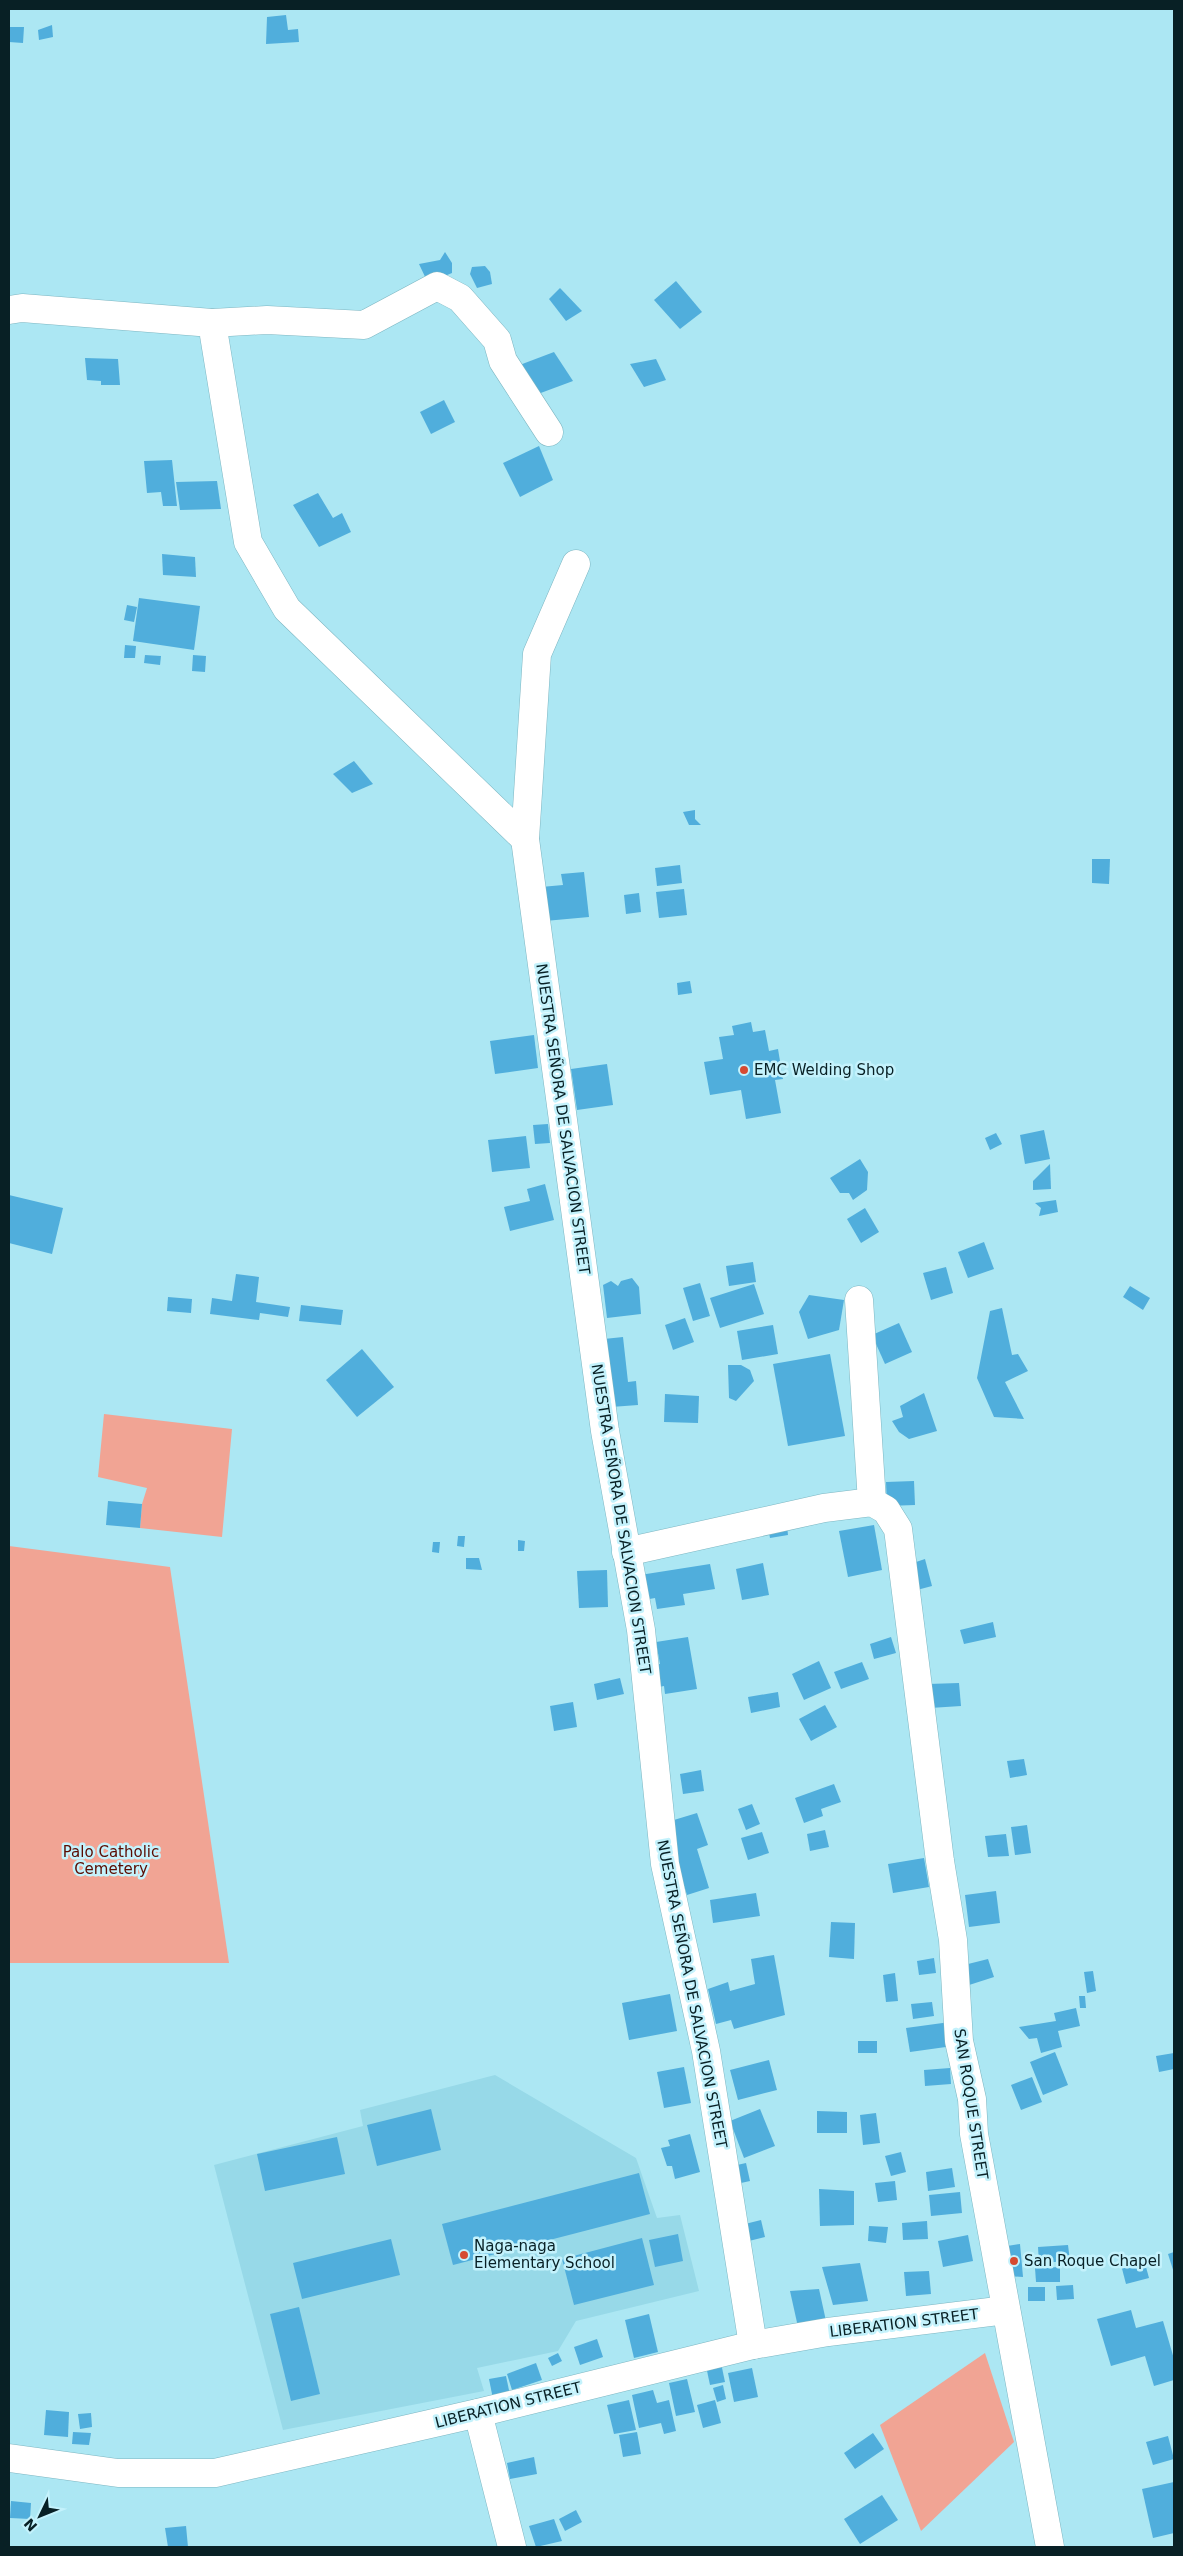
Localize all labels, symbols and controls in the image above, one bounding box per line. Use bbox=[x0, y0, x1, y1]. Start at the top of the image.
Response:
street label: NUESTRA SEÑORA DE SALVACION STREET bbox=[532, 962, 595, 1276]
place label: EMC Welding Shop bbox=[754, 1061, 894, 1079]
marker: EMC Welding Shop bbox=[738, 1064, 750, 1076]
street label: NUESTRA SEÑORA DE SALVACION STREET bbox=[588, 1362, 656, 1676]
street label: NUESTRA SEÑORA DE SALVACION STREET bbox=[653, 1838, 732, 2151]
park label: Palo Catholic Cemetery bbox=[63, 1843, 159, 1878]
street label: SAN ROQUE STREET bbox=[950, 2027, 992, 2182]
place label: Naga-naga Elementary School bbox=[474, 2237, 615, 2272]
marker: Naga-naga Elementary School bbox=[458, 2249, 470, 2261]
place label: San Roque Chapel bbox=[1024, 2252, 1161, 2270]
marker: San Roque Chapel bbox=[1008, 2255, 1020, 2267]
street label: LIBERATION STREET bbox=[828, 2305, 980, 2341]
street label: LIBERATION STREET bbox=[433, 2378, 584, 2432]
north arrow bbox=[15, 2491, 65, 2541]
text: N bbox=[21, 2515, 40, 2535]

